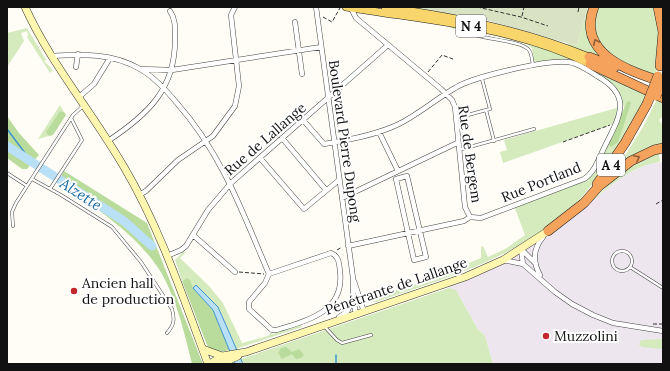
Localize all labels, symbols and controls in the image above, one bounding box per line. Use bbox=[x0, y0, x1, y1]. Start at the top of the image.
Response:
road number: N 4 bbox=[456, 15, 486, 37]
one-way arrow bbox=[593, 39, 600, 46]
street label: Boulevard Pierre Dupong bbox=[325, 59, 365, 224]
street label: Rue de Lallange bbox=[220, 98, 310, 179]
street label: Rue de Bergem bbox=[454, 104, 486, 204]
road number: A 4 bbox=[597, 154, 625, 176]
one-way arrow bbox=[633, 155, 641, 163]
street label: Rue Portland bbox=[498, 158, 584, 206]
water label: Alzette bbox=[56, 173, 105, 214]
street label: Pénétrante de Lallange bbox=[322, 253, 470, 319]
place label: Ancien hall de production bbox=[81, 274, 175, 308]
marker: Ancien hall de production bbox=[69, 286, 79, 296]
place label: Muzzolini bbox=[554, 327, 618, 345]
marker: Muzzolini bbox=[541, 331, 551, 341]

